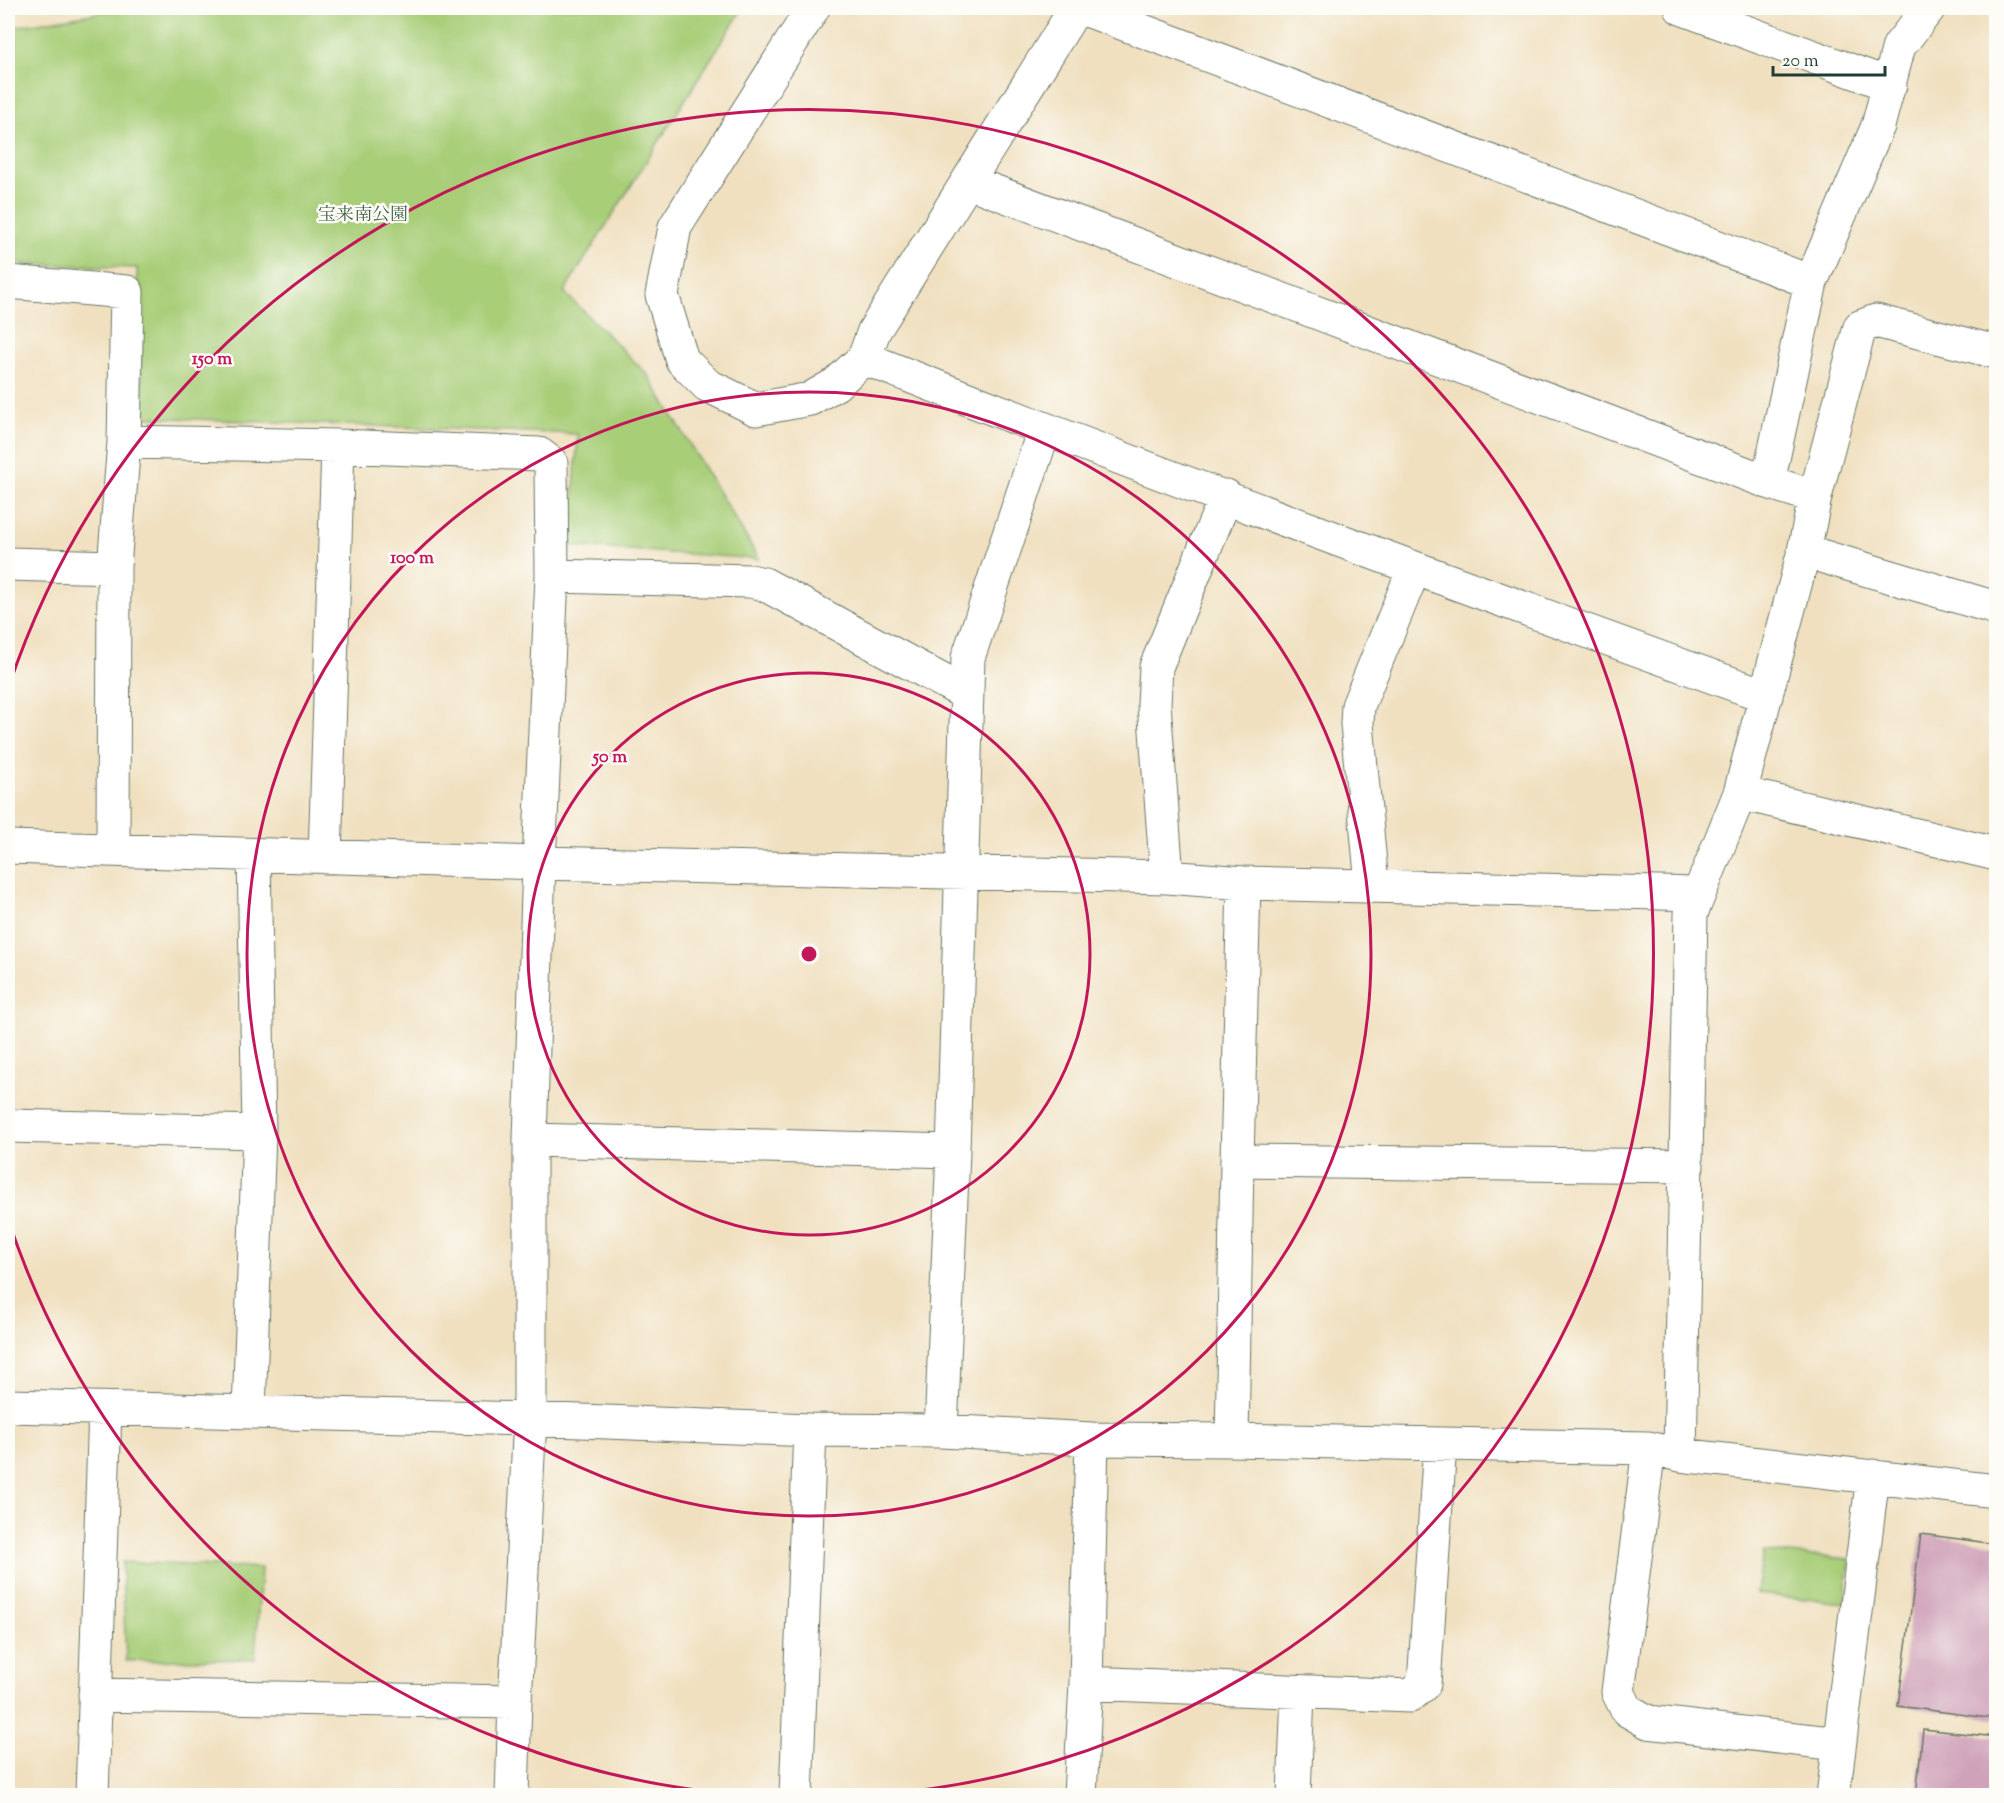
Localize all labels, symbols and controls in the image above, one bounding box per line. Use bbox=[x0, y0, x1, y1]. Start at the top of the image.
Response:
scale bar bbox=[1773, 39, 1886, 77]
text: 20 m bbox=[1782, 49, 1819, 75]
park label: 宝来南公園 bbox=[318, 203, 408, 229]
text: 150 m bbox=[192, 347, 232, 373]
text: 100 m bbox=[390, 546, 434, 572]
text: 50 m bbox=[591, 745, 627, 771]
centre of rings bbox=[799, 944, 819, 964]

